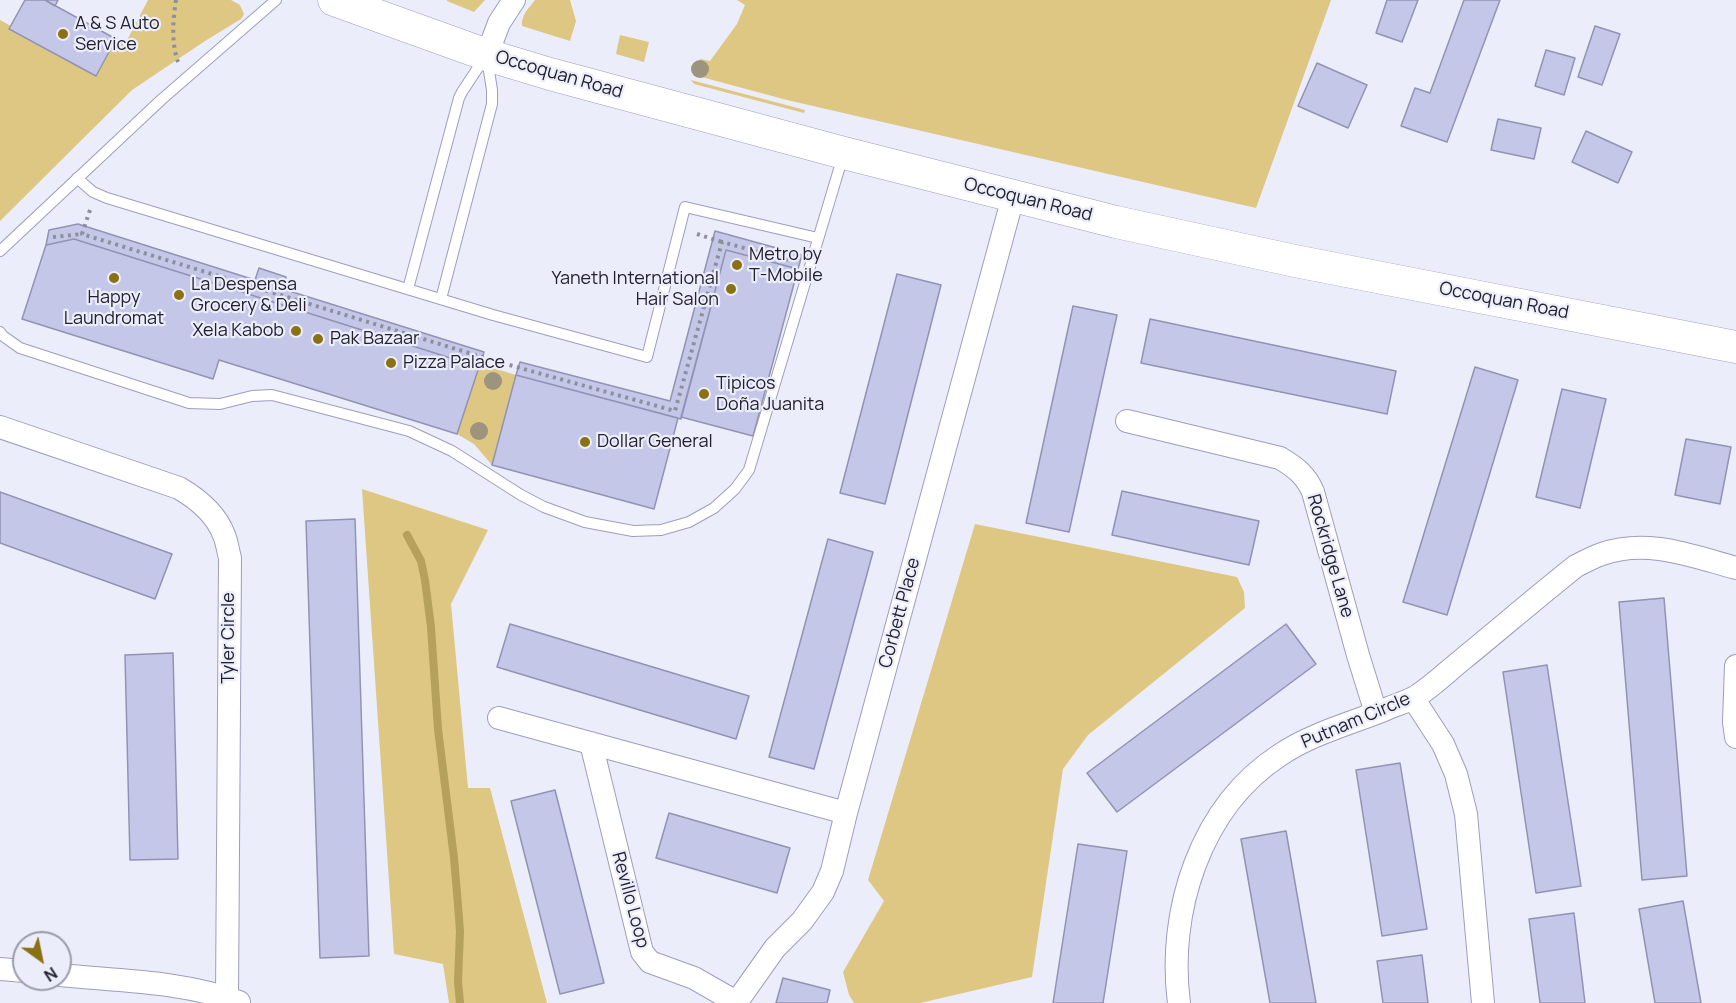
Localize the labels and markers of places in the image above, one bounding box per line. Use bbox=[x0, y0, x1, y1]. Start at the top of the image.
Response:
place label: A & S Auto Service bbox=[75, 13, 160, 56]
marker: A & S Auto Service bbox=[56, 27, 70, 41]
place label: Metro by T-Mobile bbox=[749, 244, 823, 286]
marker: Metro by T-Mobile bbox=[730, 258, 744, 272]
place label: Yaneth International Hair Salon bbox=[551, 268, 719, 310]
marker: Happy Laundromat bbox=[107, 271, 121, 285]
place label: La Despensa Grocery & Deli bbox=[191, 274, 307, 316]
marker: Yaneth International Hair Salon bbox=[724, 282, 738, 296]
place label: Happy Laundromat bbox=[64, 287, 164, 330]
marker: La Despensa Grocery & Deli bbox=[172, 288, 186, 302]
place label: Xela Kabob bbox=[192, 320, 284, 342]
marker: Xela Kabob bbox=[289, 324, 303, 338]
place label: Pak Bazaar bbox=[330, 328, 419, 350]
marker: Pak Bazaar bbox=[311, 332, 325, 346]
place label: Pizza Palace bbox=[403, 352, 505, 374]
marker: Pizza Palace bbox=[384, 356, 398, 370]
place label: Tipicos Doña Juanita bbox=[716, 373, 824, 416]
marker: Tipicos Doña Juanita bbox=[697, 387, 711, 401]
place label: Dollar General bbox=[597, 431, 713, 453]
marker: Dollar General bbox=[578, 435, 592, 449]

